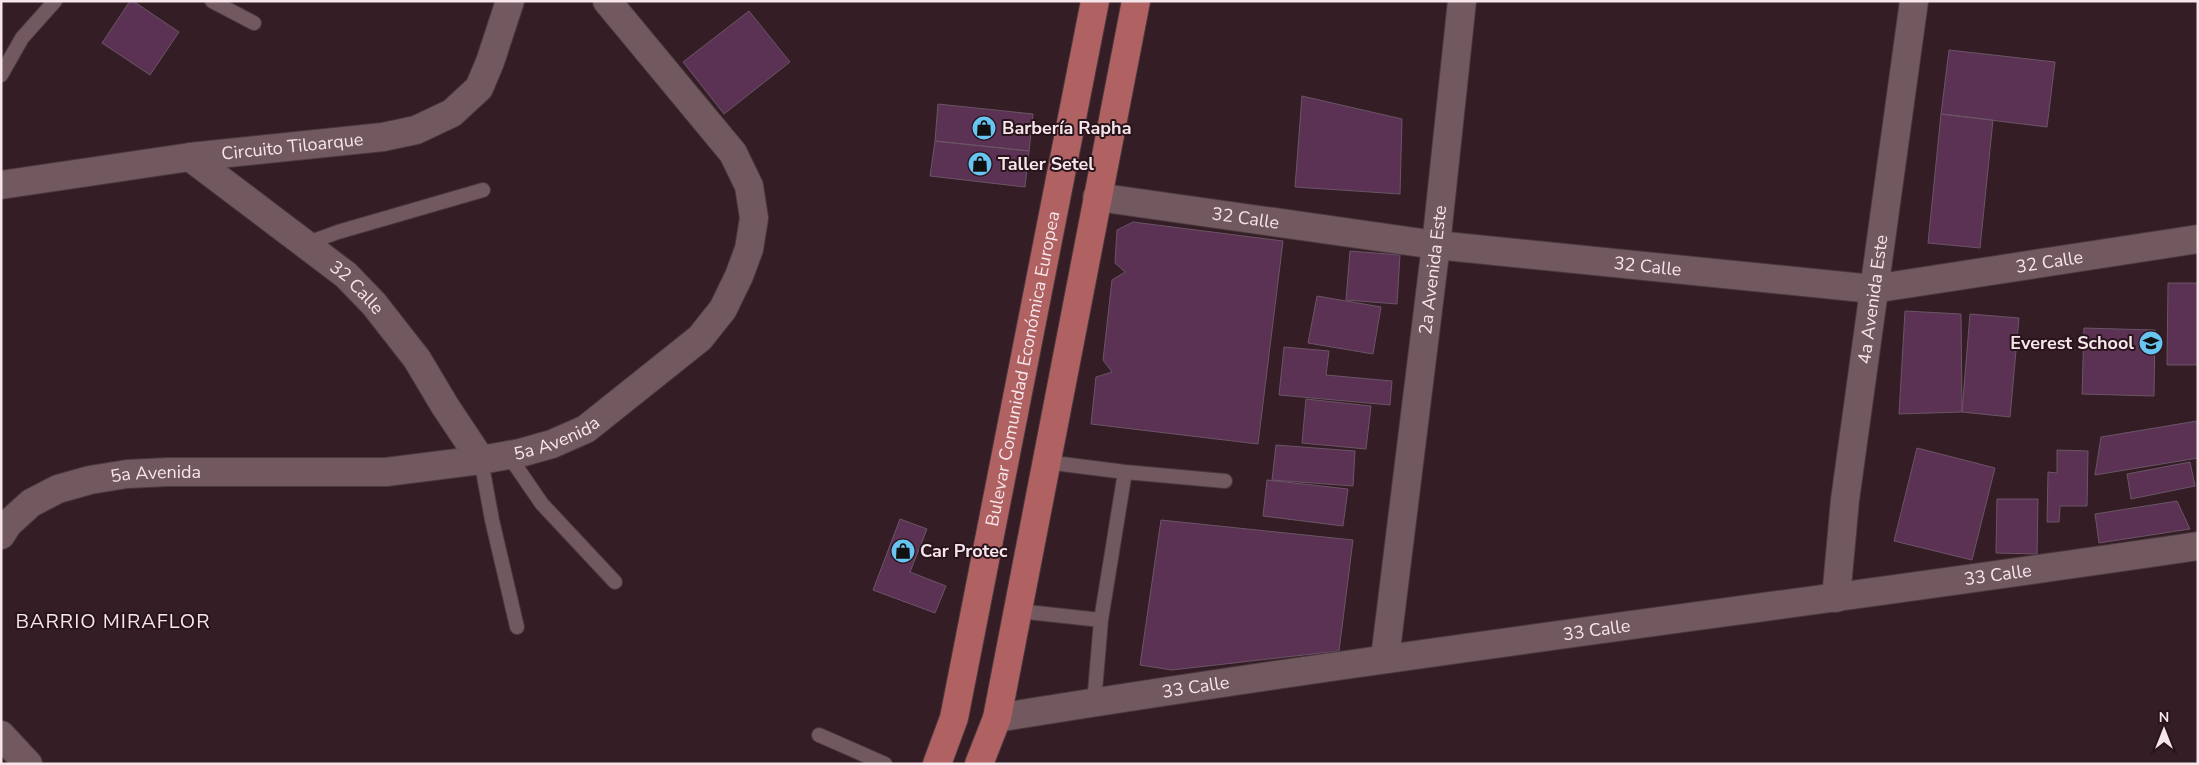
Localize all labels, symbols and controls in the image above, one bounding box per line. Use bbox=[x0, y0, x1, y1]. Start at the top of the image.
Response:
shop icon: Barbería Rapha bbox=[971, 115, 997, 141]
place label: Barbería Rapha bbox=[1002, 116, 1131, 140]
street label: Circuito Tiloarque bbox=[220, 127, 365, 166]
shop icon: Taller Setel bbox=[967, 151, 993, 177]
place label: Taller Setel bbox=[998, 152, 1094, 176]
street label: 32 Calle bbox=[1210, 201, 1281, 235]
street label: 2a Avenida Este bbox=[1413, 204, 1452, 336]
street label: Bulevar Comunidad Económica Europea bbox=[980, 209, 1065, 528]
street label: 4a Avenida Este bbox=[1852, 233, 1894, 365]
street label: 32 Calle bbox=[2014, 245, 2085, 279]
street label: 32 Calle bbox=[1613, 251, 1682, 282]
street label: 32 Calle bbox=[325, 255, 390, 319]
school or university icon: Everest School bbox=[2138, 330, 2164, 356]
place label: Everest School bbox=[2010, 331, 2134, 355]
street label: 5a Avenida bbox=[512, 411, 605, 466]
street label: 5a Avenida bbox=[109, 460, 201, 489]
shop icon: Car Protec bbox=[890, 538, 916, 564]
place label: Car Protec bbox=[920, 539, 1008, 563]
street label: 33 Calle bbox=[1963, 558, 2033, 591]
district label: BARRIO MIRAFLOR bbox=[15, 608, 211, 635]
street label: 33 Calle bbox=[1561, 613, 1632, 646]
street label: 33 Calle bbox=[1160, 670, 1231, 704]
north arrow bbox=[2139, 705, 2189, 755]
text: N bbox=[2159, 708, 2169, 727]

